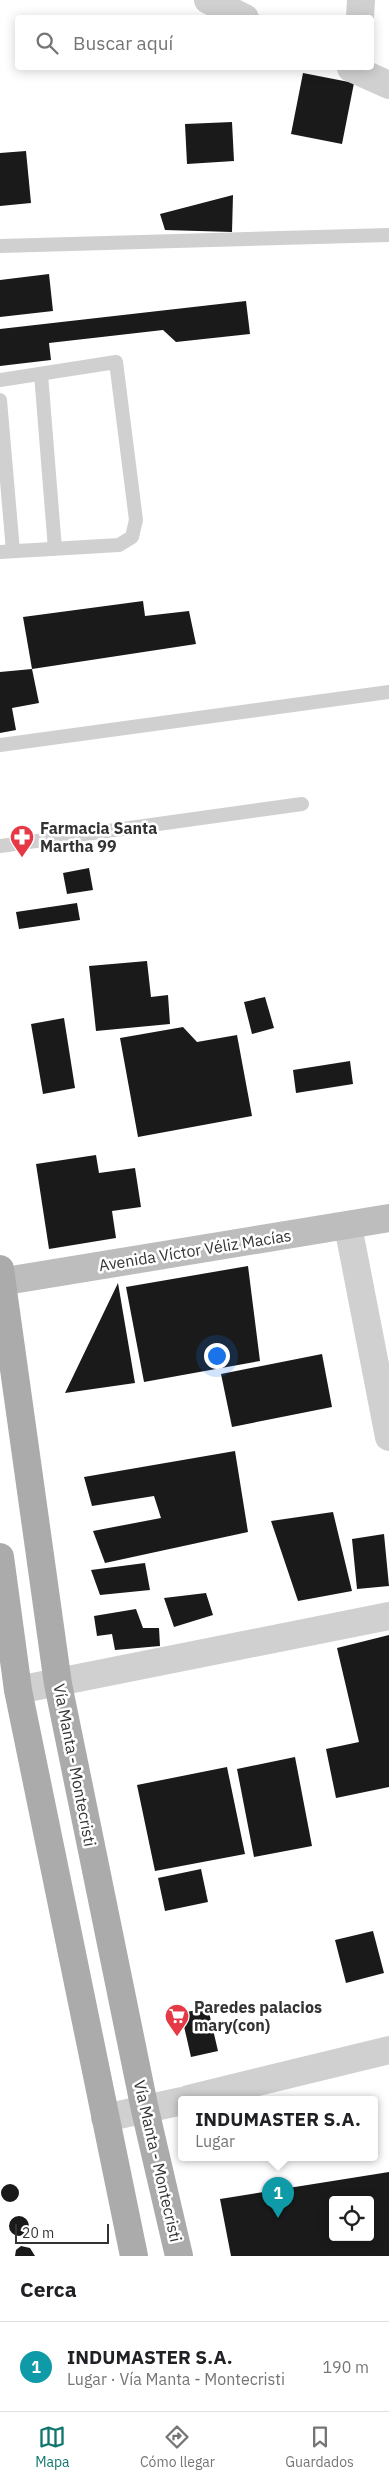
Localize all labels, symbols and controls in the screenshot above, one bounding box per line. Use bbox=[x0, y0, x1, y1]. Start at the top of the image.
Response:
search box bbox=[15, 15, 374, 70]
icon: search bbox=[33, 29, 61, 57]
text: Buscar aquí bbox=[73, 31, 173, 55]
place label: Farmacia Santa Martha 99 bbox=[40, 818, 157, 856]
pharmacy icon: Farmacia Santa Martha 99 bbox=[9, 824, 35, 858]
street label: Avenida Víctor Véliz Macías bbox=[97, 1225, 293, 1275]
your location bbox=[204, 1343, 230, 1369]
street label: Vía Manta - Montecristi bbox=[49, 1682, 101, 1848]
place label: Paredes palacios mary(con) bbox=[194, 1997, 322, 2035]
supermarket icon: Paredes palacios mary(con) bbox=[164, 2003, 190, 2037]
street label: Vía Manta - Montecristi bbox=[130, 2078, 186, 2244]
popup bbox=[178, 2096, 378, 2161]
text: INDUMASTER S.A. bbox=[195, 2107, 361, 2131]
text: Lugar bbox=[195, 2131, 235, 2151]
pin: 1 bbox=[262, 2177, 294, 2218]
map controls bbox=[329, 2196, 374, 2241]
button: locate bbox=[329, 2196, 374, 2241]
scale bar bbox=[15, 2221, 109, 2244]
text: 20 m bbox=[22, 2224, 54, 2242]
text: Cerca bbox=[20, 2275, 77, 2303]
text: INDUMASTER S.A. bbox=[67, 2345, 233, 2369]
text: 1 bbox=[31, 2357, 41, 2377]
text: 190 m bbox=[322, 2357, 369, 2377]
text: Lugar · Vía Manta - Montecristi bbox=[67, 2369, 285, 2389]
tab: Mapa bbox=[35, 2423, 70, 2471]
tab: Cómo llegar bbox=[140, 2423, 215, 2471]
tab: Guardados bbox=[285, 2423, 354, 2471]

